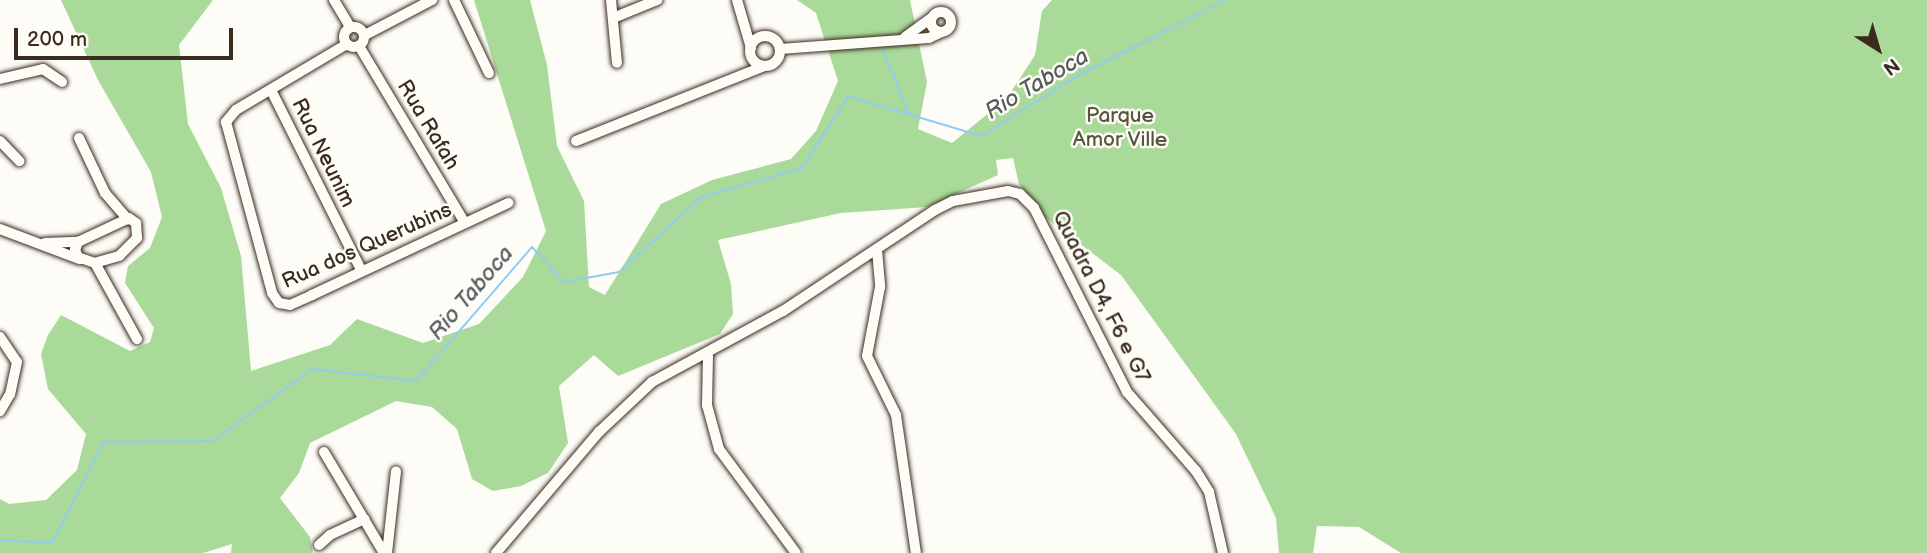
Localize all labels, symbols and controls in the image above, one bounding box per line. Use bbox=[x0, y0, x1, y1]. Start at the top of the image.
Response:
scale bar bbox=[18, 14, 236, 58]
north arrow bbox=[1843, 14, 1913, 84]
text: 200 m bbox=[27, 27, 87, 52]
water label: Rio Taboca bbox=[980, 42, 1094, 126]
text: N bbox=[1878, 53, 1904, 80]
street label: Rua Rafah bbox=[391, 76, 465, 174]
street label: Rua Neunim bbox=[286, 94, 360, 212]
park label: Parque Amor Ville bbox=[1073, 103, 1167, 153]
street label: Rua dos Querubins bbox=[278, 197, 456, 295]
street label: Quadra D4, F6 e G7 bbox=[1047, 207, 1155, 387]
water label: Rio Taboca bbox=[422, 240, 520, 346]

